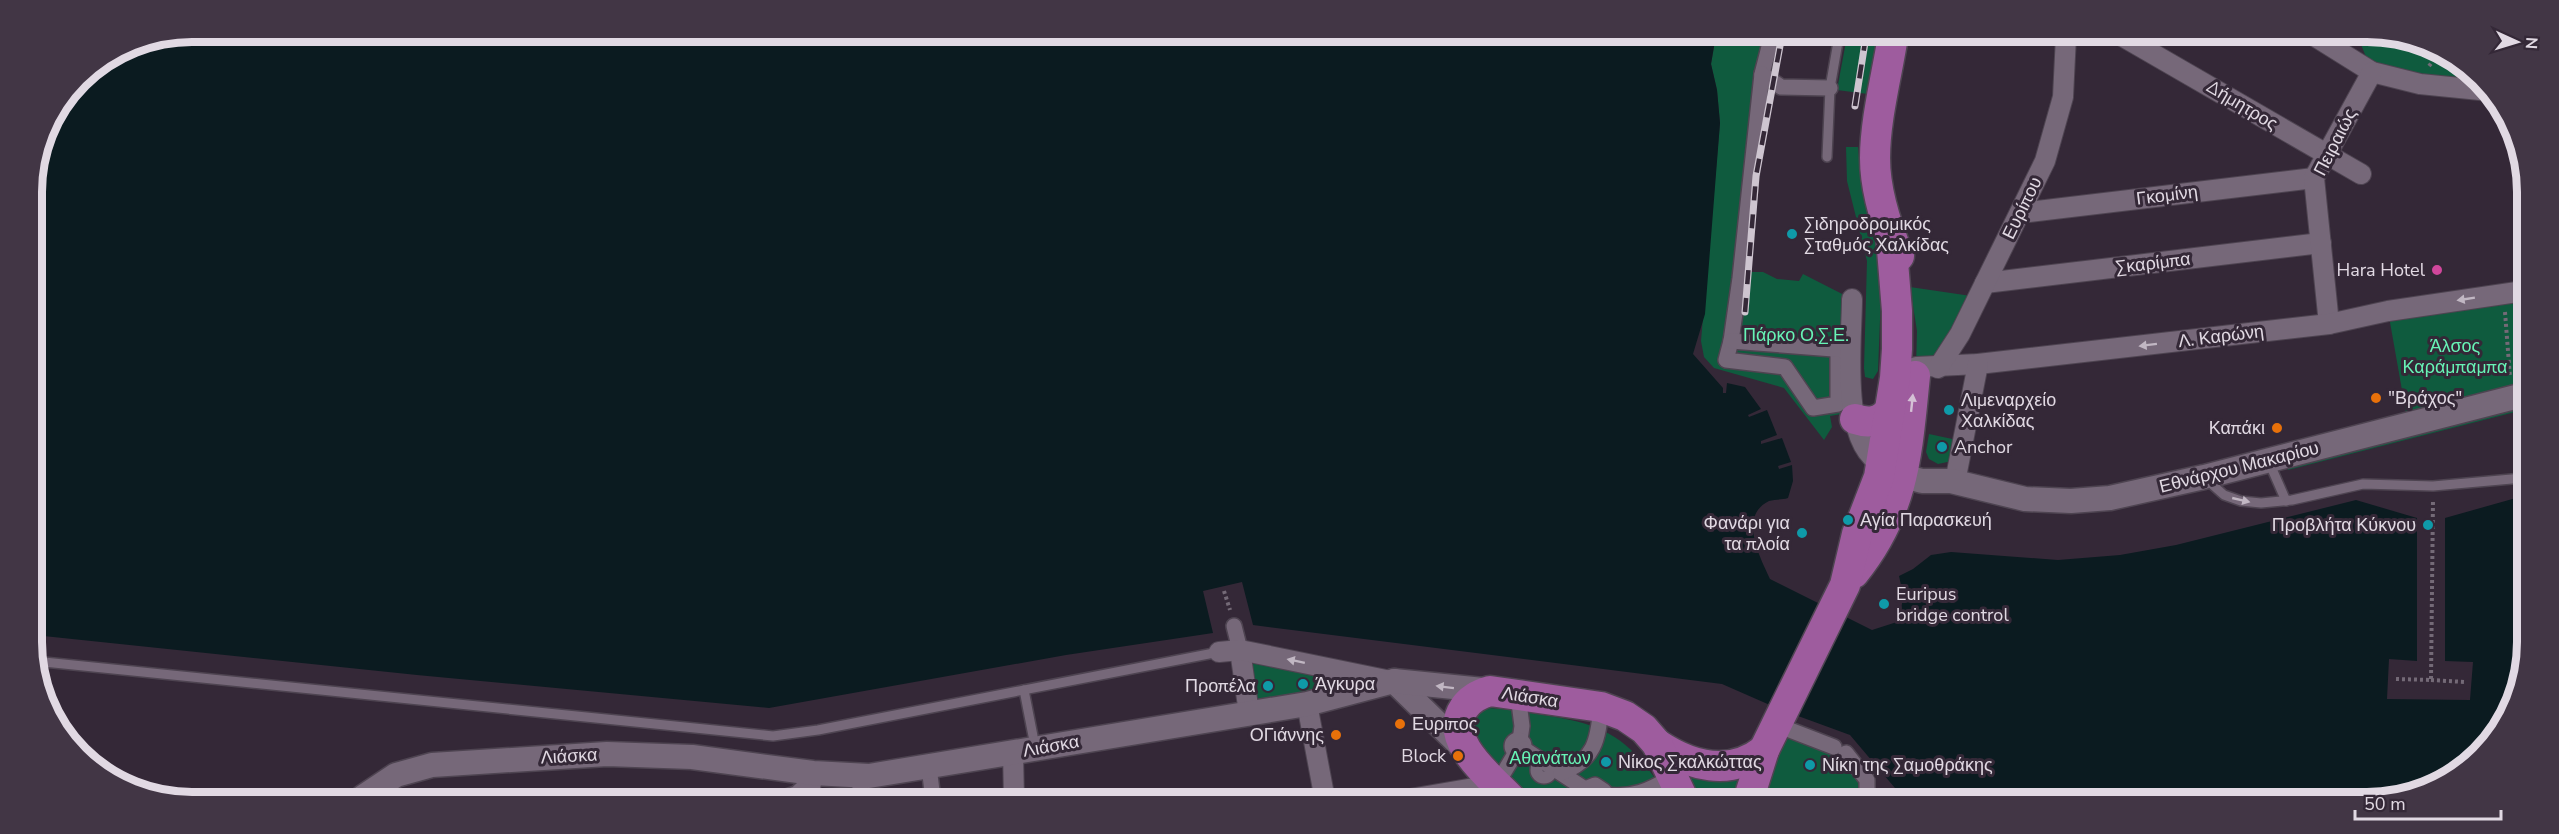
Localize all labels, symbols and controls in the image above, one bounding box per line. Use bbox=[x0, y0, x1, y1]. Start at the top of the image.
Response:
north arrow bbox=[2487, 12, 2547, 72]
text: N bbox=[2520, 36, 2542, 50]
street label: Δήμητρος bbox=[2202, 74, 2282, 136]
street label: Πειραιώς bbox=[2308, 104, 2362, 180]
street label: Ευρίπου bbox=[1997, 173, 2047, 243]
street label: Γκομίνη bbox=[2135, 179, 2199, 211]
place label: Σιδηροδρομικός Σταθμός Χαλκίδας bbox=[1804, 212, 1949, 257]
marker: Σιδηροδρομικός Σταθμός Χαλκίδας bbox=[1785, 227, 1799, 241]
street label: Σκαρίμπα bbox=[2114, 247, 2192, 279]
place label: Hara Hotel bbox=[2337, 258, 2426, 282]
marker: Hara Hotel bbox=[2430, 263, 2444, 277]
one-way arrow bbox=[2456, 295, 2475, 304]
street label: Λ. Καρώνη bbox=[2177, 319, 2265, 353]
park label: Πάρκο Ο.Σ.Ε. bbox=[1743, 323, 1849, 347]
park label: Άλσος Καράμπαμπα bbox=[2403, 334, 2507, 379]
one-way arrow bbox=[2139, 340, 2158, 349]
place label: "Βράχος" bbox=[2388, 386, 2462, 410]
place label: Λιμεναρχείο Χαλκίδας bbox=[1961, 388, 2056, 433]
marker: "Βράχος" bbox=[2369, 391, 2383, 405]
one-way arrow bbox=[1907, 394, 1917, 413]
marker: Λιμεναρχείο Χαλκίδας bbox=[1942, 403, 1956, 417]
place label: Καπάκι bbox=[2209, 416, 2265, 440]
marker: Καπάκι bbox=[2270, 421, 2284, 435]
place label: Anchor bbox=[1954, 435, 2013, 459]
street label: Εθνάρχου Μακαρίου bbox=[2157, 436, 2321, 498]
marker: Anchor bbox=[1935, 440, 1949, 454]
one-way arrow bbox=[2232, 495, 2251, 505]
place label: Αγία Παρασκευή bbox=[1860, 508, 1992, 532]
place label: Φανάρι για τα πλοία bbox=[1704, 511, 1790, 556]
marker: Αγία Παρασκευή bbox=[1841, 513, 1855, 527]
place label: Προβλήτα Κύκνου bbox=[2272, 513, 2416, 537]
marker: Προβλήτα Κύκνου bbox=[2421, 518, 2435, 532]
marker: Φανάρι για τα πλοία bbox=[1795, 526, 1809, 540]
place label: Euripus bridge control bbox=[1896, 582, 2009, 627]
marker: Euripus bridge control bbox=[1877, 597, 1891, 611]
one-way arrow bbox=[1286, 656, 1305, 665]
place label: Άγκυρα bbox=[1315, 672, 1375, 696]
place label: Προπέλα bbox=[1185, 674, 1256, 698]
marker: Άγκυρα bbox=[1296, 677, 1310, 691]
marker: Προπέλα bbox=[1261, 679, 1275, 693]
street label: Λιάσκα bbox=[1500, 681, 1560, 713]
one-way arrow bbox=[1436, 682, 1455, 692]
place label: Ευριπος bbox=[1412, 712, 1478, 736]
marker: Ευριπος bbox=[1393, 717, 1407, 731]
place label: ΟΓιάννης bbox=[1250, 723, 1324, 747]
marker: ΟΓιάννης bbox=[1329, 728, 1343, 742]
street label: Λιάσκα bbox=[1021, 729, 1081, 763]
street label: Λιάσκα bbox=[540, 743, 598, 769]
place label: Block bbox=[1401, 744, 1447, 768]
park label: Αθανάτων bbox=[1509, 746, 1591, 770]
marker: Block bbox=[1451, 749, 1465, 763]
place label: Νίκος Σκαλκώττας bbox=[1618, 750, 1762, 774]
place label: Νίκη της Σαμοθράκης bbox=[1822, 753, 1993, 777]
marker: Νίκος Σκαλκώττας bbox=[1599, 755, 1613, 769]
marker: Νίκη της Σαμοθράκης bbox=[1803, 758, 1817, 772]
scale bar bbox=[2355, 783, 2500, 821]
text: 50 m bbox=[2364, 792, 2406, 816]

